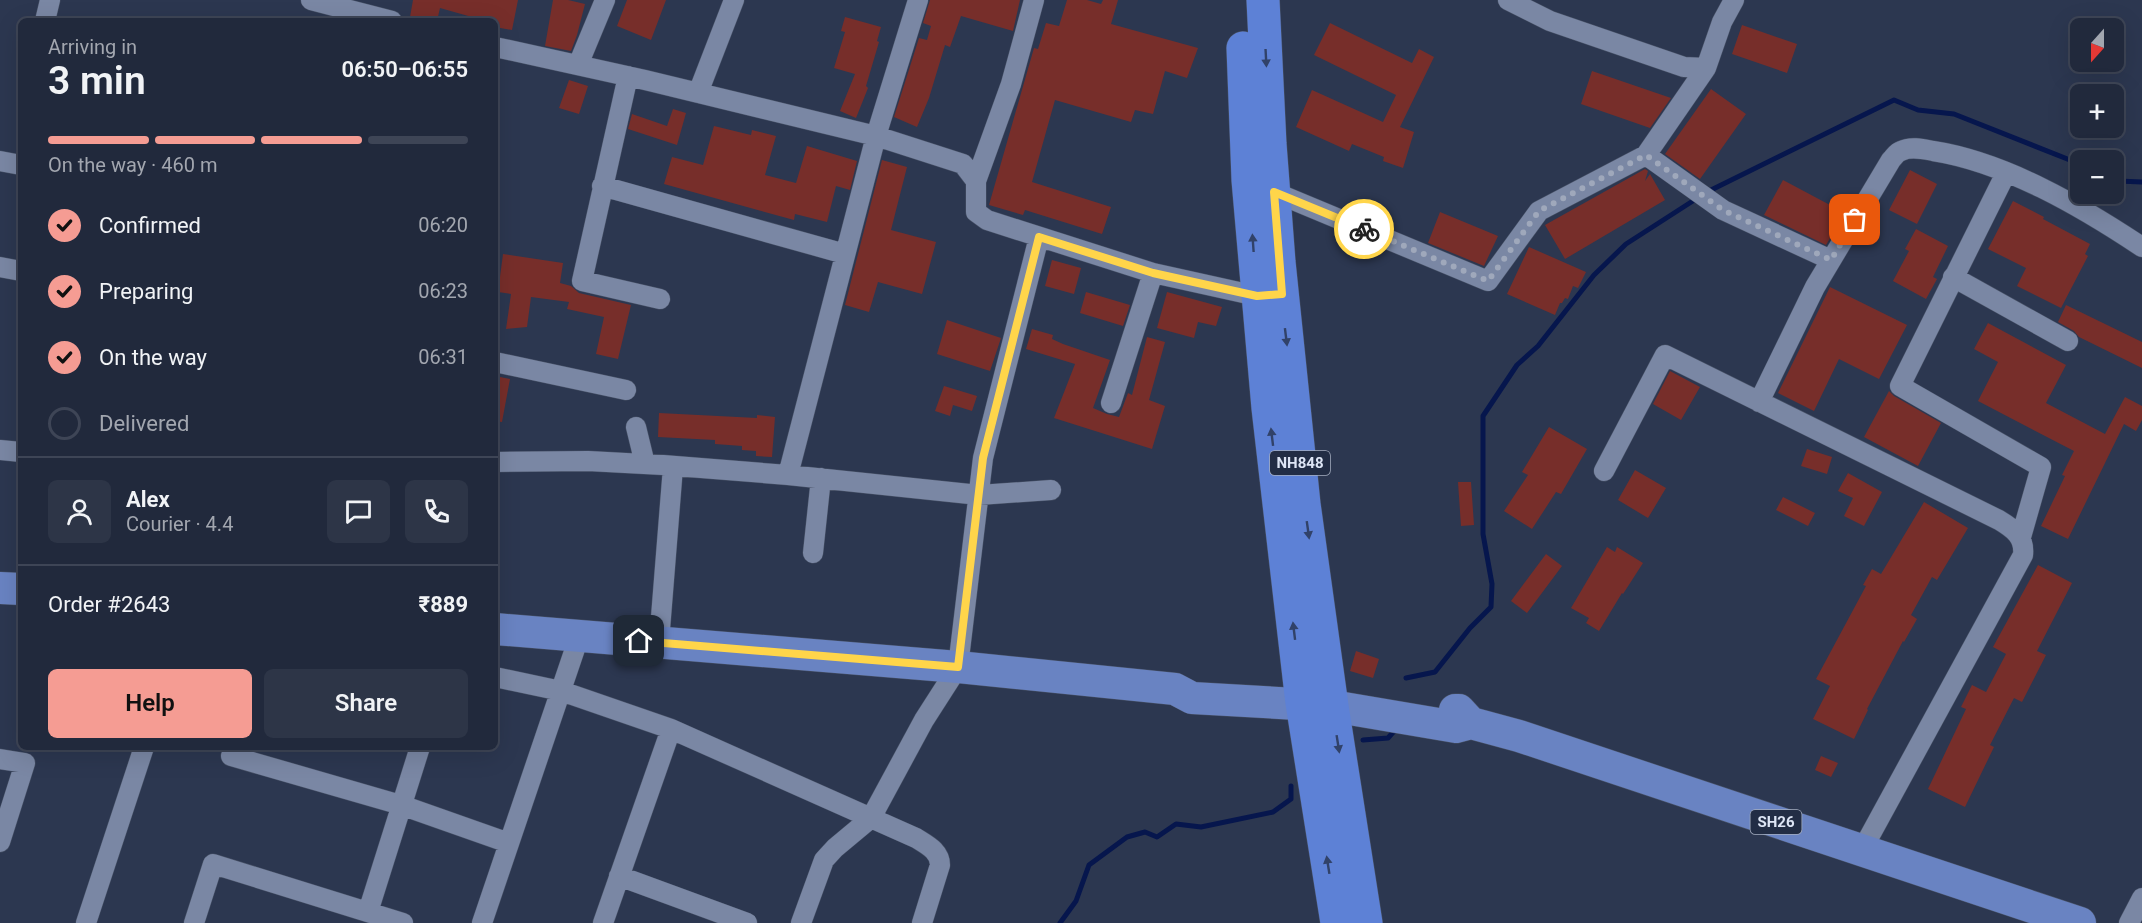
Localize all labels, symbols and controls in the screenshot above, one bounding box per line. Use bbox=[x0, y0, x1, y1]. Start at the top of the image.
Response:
north arrow bbox=[2070, 18, 2124, 72]
map controls bbox=[2070, 18, 2124, 204]
text: Arriving in bbox=[48, 35, 137, 59]
one-way arrow bbox=[1261, 49, 1270, 68]
text: 06:50–06:55 bbox=[341, 57, 468, 82]
text: 3 min bbox=[48, 58, 146, 104]
button: + bbox=[2070, 84, 2124, 138]
button: − bbox=[2070, 150, 2124, 204]
text: On the way · 460 m bbox=[48, 153, 217, 177]
pin bbox=[1829, 194, 1880, 245]
courier bbox=[1334, 199, 1394, 259]
icon: bag bbox=[1838, 203, 1871, 236]
icon: check bbox=[48, 209, 81, 242]
text: Confirmed bbox=[99, 213, 201, 238]
text: 06:20 bbox=[418, 213, 468, 237]
icon: bike bbox=[1348, 213, 1381, 246]
one-way arrow bbox=[1248, 233, 1258, 252]
icon: check bbox=[48, 275, 81, 308]
text: Preparing bbox=[99, 279, 193, 304]
text: 06:23 bbox=[418, 279, 468, 303]
one-way arrow bbox=[1281, 327, 1291, 346]
icon: check bbox=[48, 341, 81, 374]
text: On the way bbox=[99, 345, 207, 370]
text: 06:31 bbox=[418, 345, 468, 369]
text: Delivered bbox=[99, 411, 189, 436]
one-way arrow bbox=[1267, 427, 1276, 446]
road number: NH848 bbox=[1270, 451, 1330, 475]
button: person bbox=[48, 480, 111, 543]
button: chat bbox=[327, 480, 390, 543]
button: phone bbox=[405, 480, 468, 543]
text: Alex bbox=[126, 487, 170, 512]
text: Courier · 4.4 bbox=[126, 512, 233, 536]
one-way arrow bbox=[1303, 521, 1312, 540]
text: Order #2643 bbox=[48, 592, 170, 617]
text: ₹889 bbox=[419, 592, 468, 617]
pin bbox=[613, 615, 664, 666]
one-way arrow bbox=[1289, 621, 1299, 640]
icon: home bbox=[622, 624, 655, 657]
button: Help bbox=[48, 669, 252, 738]
button: Share bbox=[264, 669, 468, 738]
one-way arrow bbox=[1333, 735, 1342, 754]
road number: SH26 bbox=[1750, 810, 1802, 834]
one-way arrow bbox=[1323, 856, 1332, 875]

